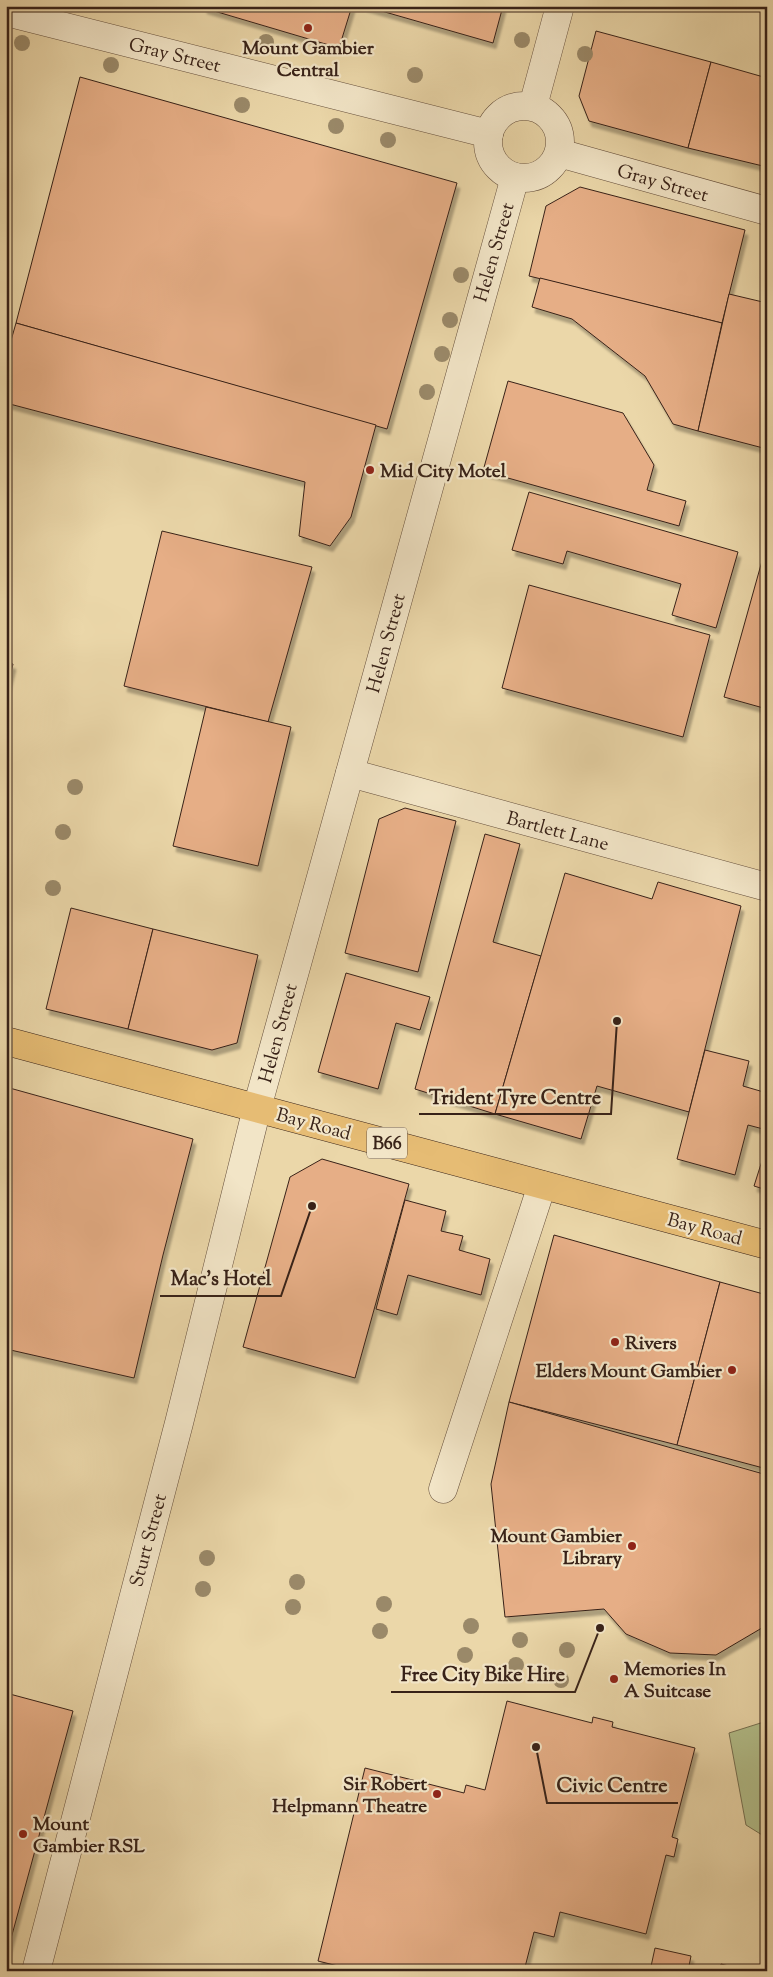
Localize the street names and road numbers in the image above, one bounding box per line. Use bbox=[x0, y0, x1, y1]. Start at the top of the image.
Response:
street label: Gray Street bbox=[126, 32, 224, 81]
street label: Gray Street bbox=[614, 159, 712, 210]
street label: Helen Street bbox=[468, 199, 523, 305]
street label: Helen Street bbox=[361, 590, 414, 696]
street label: Bartlett Lane bbox=[503, 806, 612, 859]
street label: Helen Street bbox=[253, 980, 306, 1086]
street label: Bay Road bbox=[273, 1102, 354, 1148]
road number: B66 bbox=[367, 1128, 407, 1158]
street label: Bay Road bbox=[664, 1207, 745, 1253]
street label: Sturt Street bbox=[124, 1491, 175, 1590]

